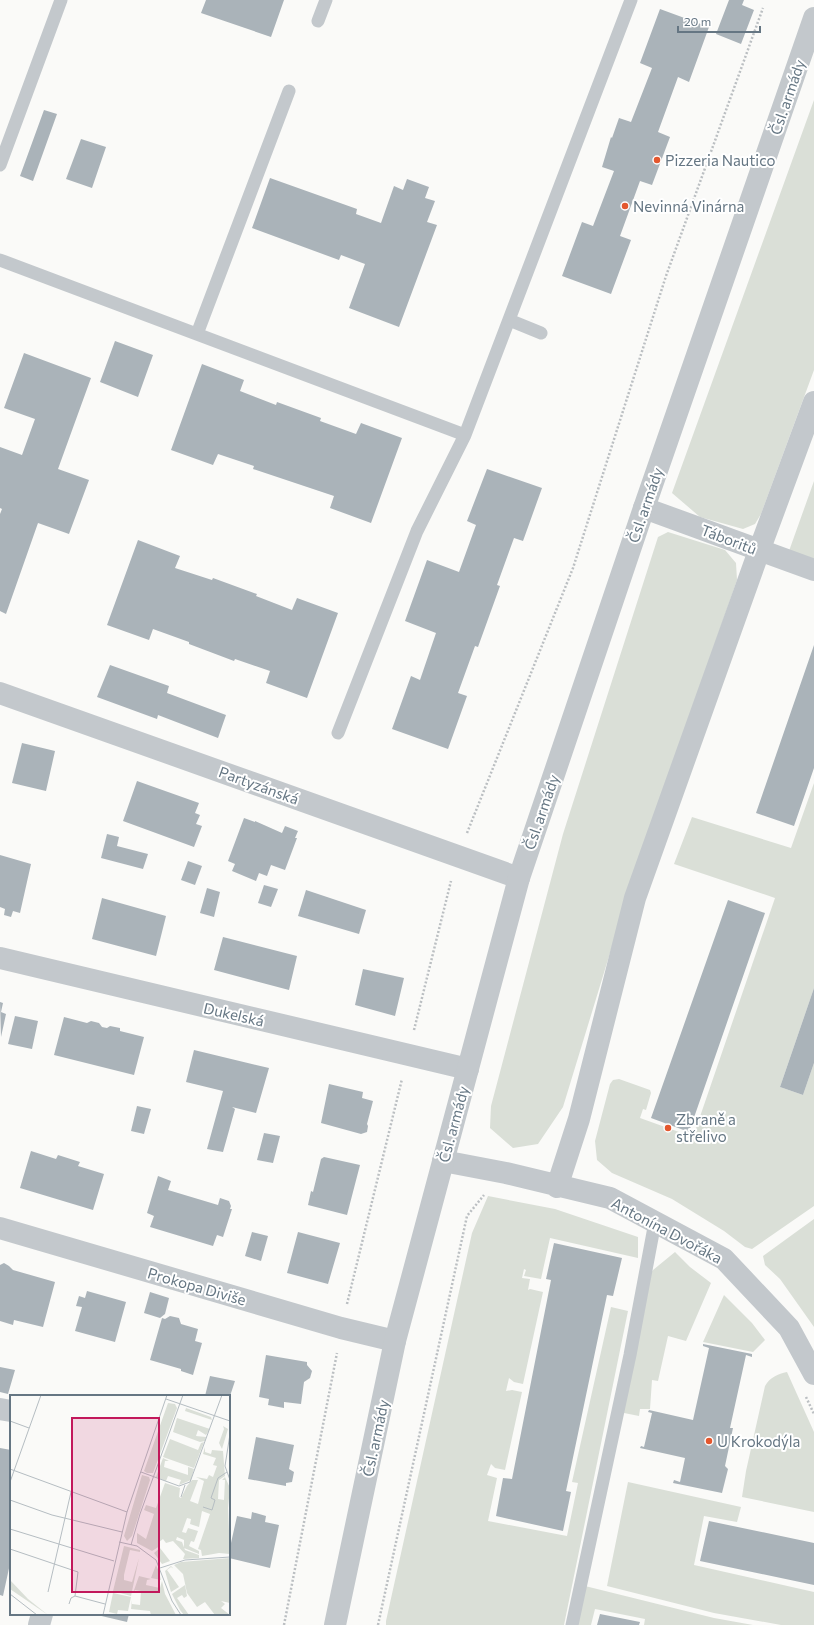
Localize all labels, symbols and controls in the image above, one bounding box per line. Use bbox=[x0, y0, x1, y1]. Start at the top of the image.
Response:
scale bar bbox=[678, 8, 760, 34]
text: 20 m bbox=[684, 14, 711, 28]
street label: Čsl. armády bbox=[765, 56, 808, 137]
place label: Pizzeria Nautico bbox=[665, 151, 776, 169]
marker: Pizzeria Nautico bbox=[652, 155, 662, 165]
place label: Nevinná Vinárna bbox=[633, 197, 744, 215]
marker: Nevinná Vinárna bbox=[620, 201, 630, 211]
street label: Čsl. armády bbox=[623, 464, 666, 545]
street label: Táboritů bbox=[699, 520, 759, 558]
street label: Partyzánská bbox=[217, 762, 301, 808]
street label: Čsl. armády bbox=[519, 771, 562, 852]
street label: Dukelská bbox=[202, 998, 266, 1030]
street label: Čsl. armády bbox=[433, 1083, 472, 1164]
place label: Zbraně a střelivo bbox=[676, 1110, 736, 1145]
marker: Zbraně a střelivo bbox=[663, 1123, 673, 1133]
street label: Antonína Dvořáka bbox=[609, 1193, 725, 1267]
street label: Prokopa Diviše bbox=[146, 1263, 248, 1309]
inset map bbox=[10, 1395, 230, 1615]
street label: Čsl. armády bbox=[357, 1397, 392, 1478]
place label: U Krokodýla bbox=[717, 1432, 800, 1450]
marker: U Krokodýla bbox=[704, 1436, 714, 1446]

